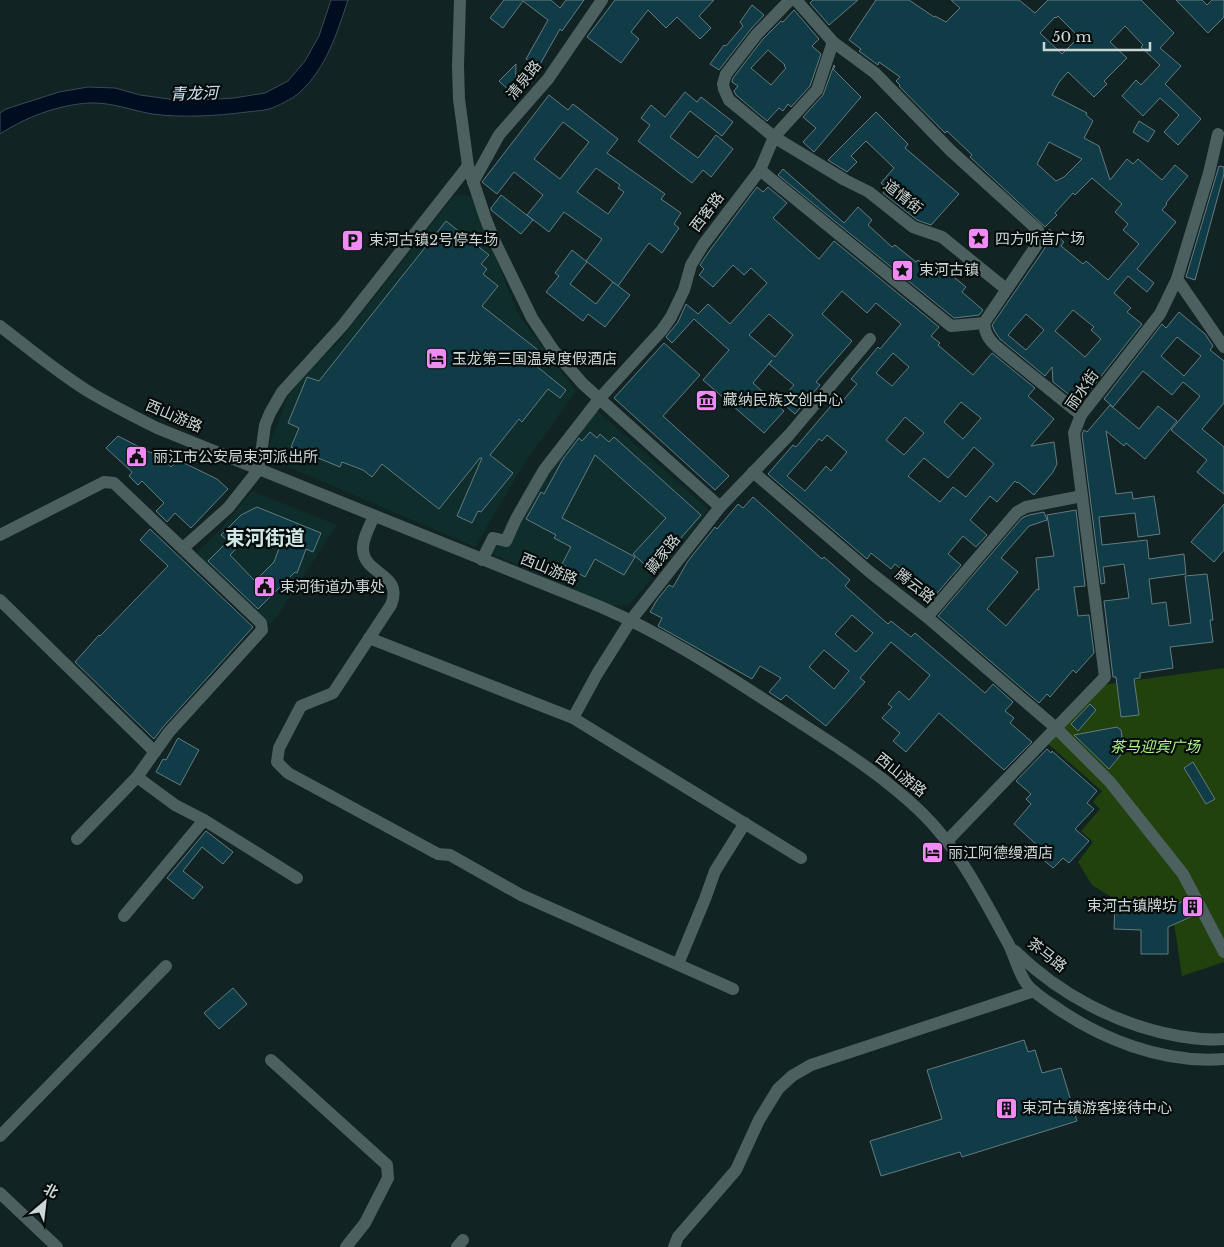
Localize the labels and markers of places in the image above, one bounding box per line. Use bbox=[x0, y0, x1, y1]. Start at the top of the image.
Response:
place icon: 四方听音广场 bbox=[967, 227, 991, 251]
parking icon: 束河古镇2号停车场 bbox=[341, 228, 365, 252]
place label: 四方听音广场 bbox=[995, 229, 1085, 248]
place label: 束河古镇2号停车场 bbox=[369, 230, 498, 249]
place icon: 束河古镇 bbox=[891, 258, 915, 282]
place label: 束河古镇 bbox=[919, 260, 979, 279]
hotel icon: 玉龙第三国温泉度假酒店 bbox=[424, 347, 448, 371]
place label: 玉龙第三国温泉度假酒店 bbox=[452, 349, 617, 368]
museum icon: 藏纳民族文创中心 bbox=[695, 388, 719, 412]
place label: 藏纳民族文创中心 bbox=[723, 390, 843, 409]
public building icon: 丽江市公安局束河派出所 bbox=[125, 445, 149, 469]
place label: 丽江市公安局束河派出所 bbox=[153, 447, 318, 466]
public building icon: 束河街道办事处 bbox=[252, 575, 276, 599]
place label: 束河街道办事处 bbox=[280, 577, 385, 596]
hotel icon: 丽江阿德缦酒店 bbox=[920, 841, 944, 865]
place label: 丽江阿德缦酒店 bbox=[948, 843, 1053, 862]
building icon: 束河古镇牌坊 bbox=[1181, 894, 1205, 918]
place label: 束河古镇牌坊 bbox=[1087, 896, 1177, 915]
building icon: 束河古镇游客接待中心 bbox=[994, 1096, 1018, 1120]
place label: 束河古镇游客接待中心 bbox=[1022, 1098, 1172, 1117]

